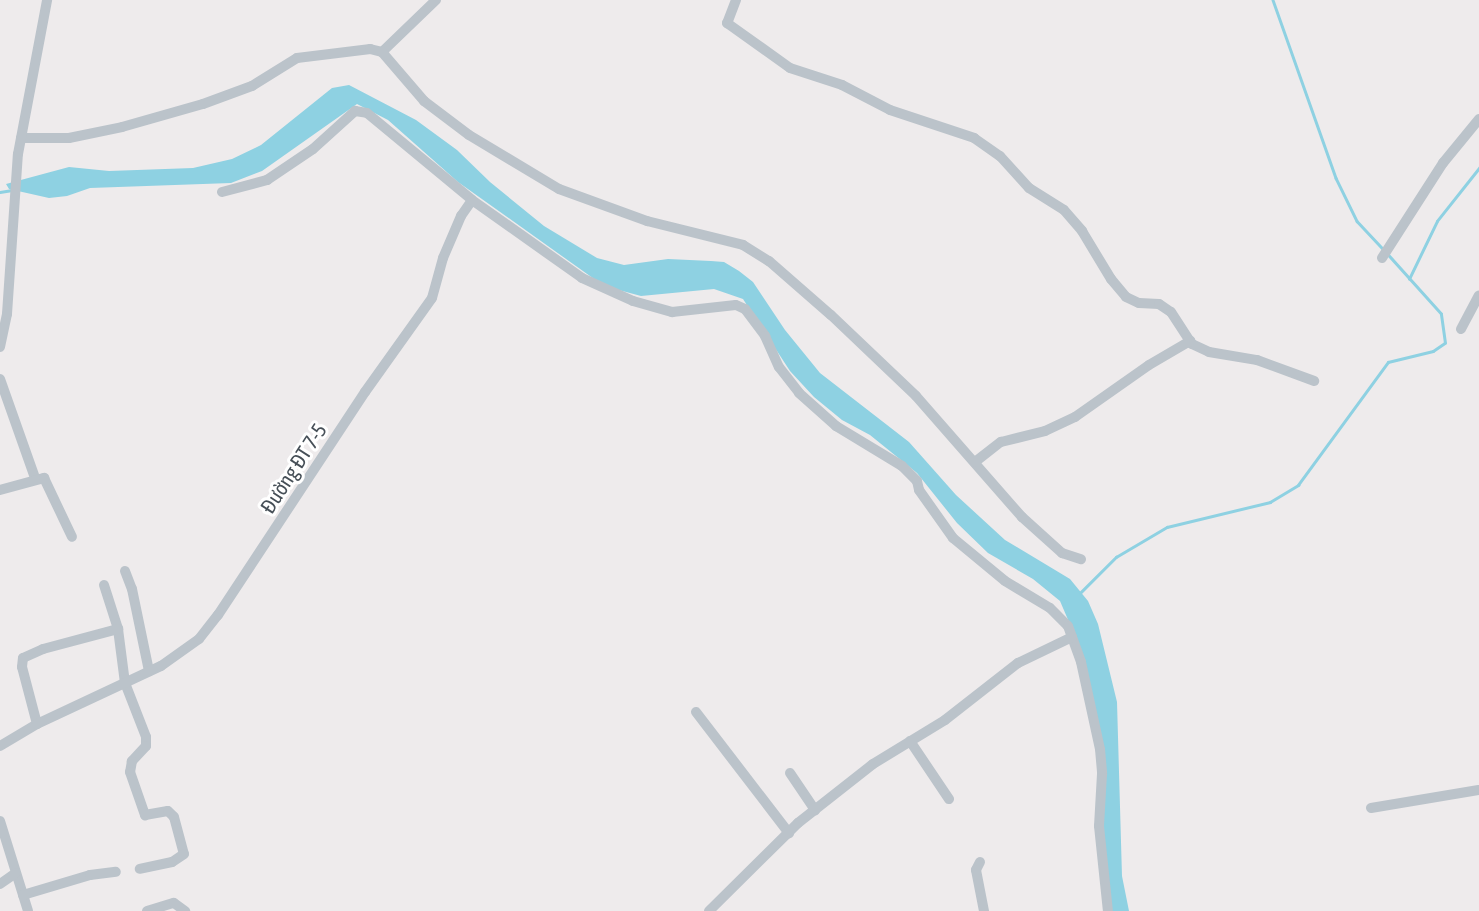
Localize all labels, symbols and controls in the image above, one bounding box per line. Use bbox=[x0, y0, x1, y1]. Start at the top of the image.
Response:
street label: Đường ĐT 7-5 bbox=[255, 418, 331, 518]

